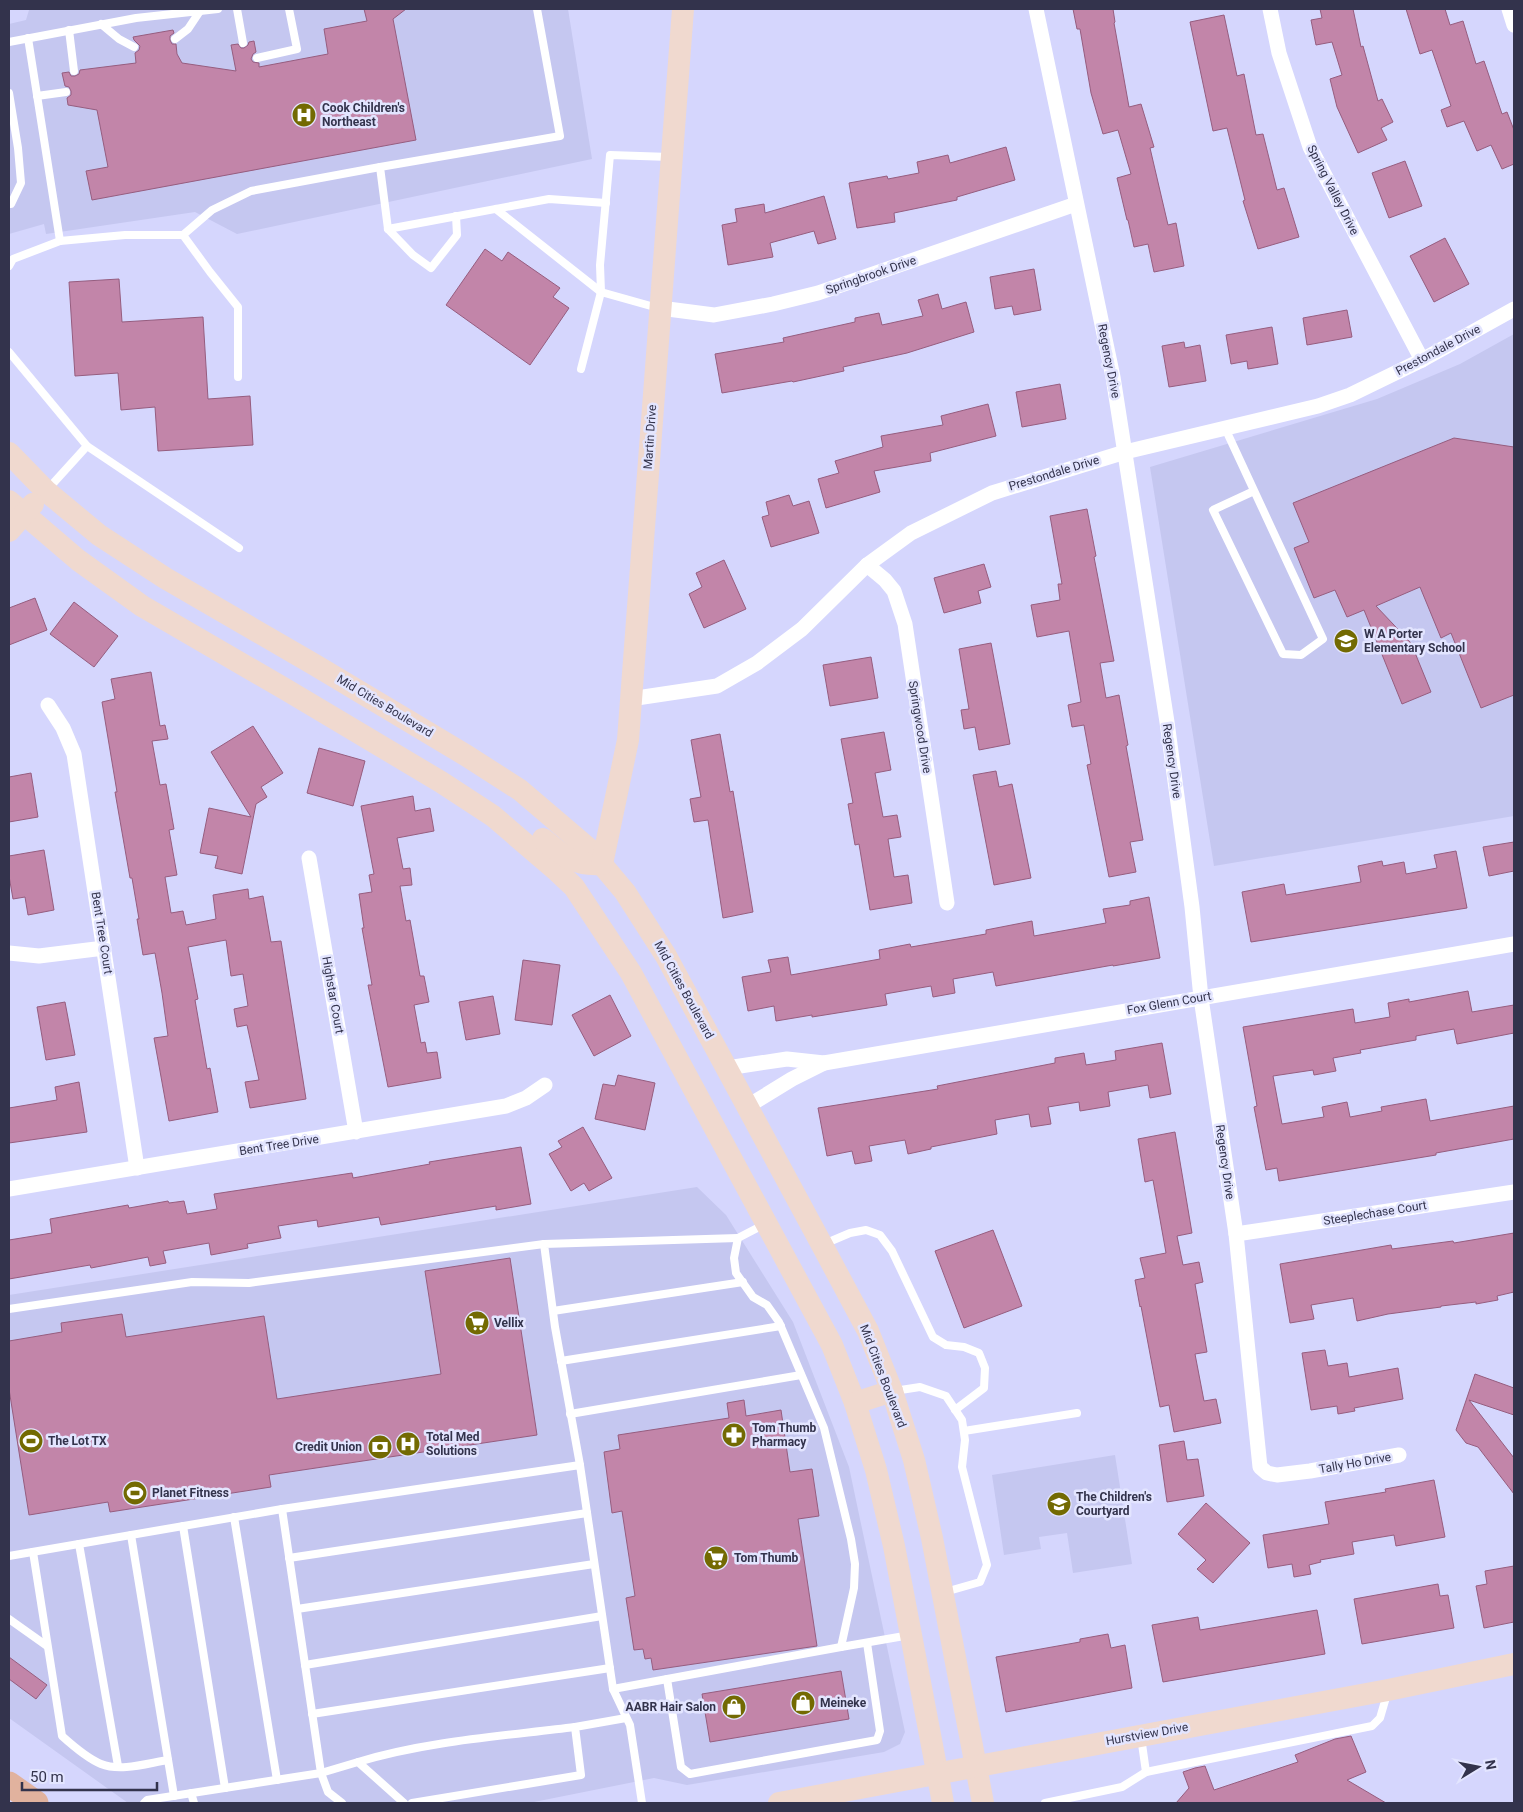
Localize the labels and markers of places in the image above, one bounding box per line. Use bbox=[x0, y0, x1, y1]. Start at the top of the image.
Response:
place label: Cook Children's Northeast bbox=[322, 101, 405, 129]
hospital icon: Cook Children's Northeast bbox=[291, 102, 317, 128]
place label: W A Porter Elementary School bbox=[1364, 627, 1465, 655]
school or university icon: W A Porter Elementary School bbox=[1333, 628, 1359, 654]
supermarket icon: Vellix bbox=[464, 1310, 490, 1336]
place label: Vellix bbox=[494, 1316, 525, 1330]
place label: Tom Thumb Pharmacy bbox=[752, 1421, 817, 1449]
pharmacy icon: Tom Thumb Pharmacy bbox=[721, 1422, 747, 1448]
sports icon: The Lot TX bbox=[18, 1428, 44, 1454]
place label: Total Med Solutions bbox=[426, 1430, 480, 1458]
hospital icon: Total Med Solutions bbox=[395, 1431, 421, 1457]
place label: The Lot TX bbox=[48, 1434, 107, 1448]
bank icon: Credit Union bbox=[367, 1434, 393, 1460]
place label: Credit Union bbox=[295, 1440, 362, 1454]
sports icon: Planet Fitness bbox=[122, 1480, 148, 1506]
place label: Planet Fitness bbox=[152, 1486, 229, 1500]
place label: The Children's Courtyard bbox=[1076, 1490, 1152, 1518]
school or university icon: The Children's Courtyard bbox=[1046, 1491, 1072, 1517]
supermarket icon: Tom Thumb bbox=[703, 1545, 729, 1571]
place label: Tom Thumb bbox=[734, 1551, 799, 1565]
shop icon: Meineke bbox=[790, 1690, 816, 1716]
shop icon: AABR Hair Salon bbox=[721, 1694, 747, 1720]
place label: Meineke bbox=[820, 1696, 867, 1710]
place label: AABR Hair Salon bbox=[626, 1700, 716, 1714]

